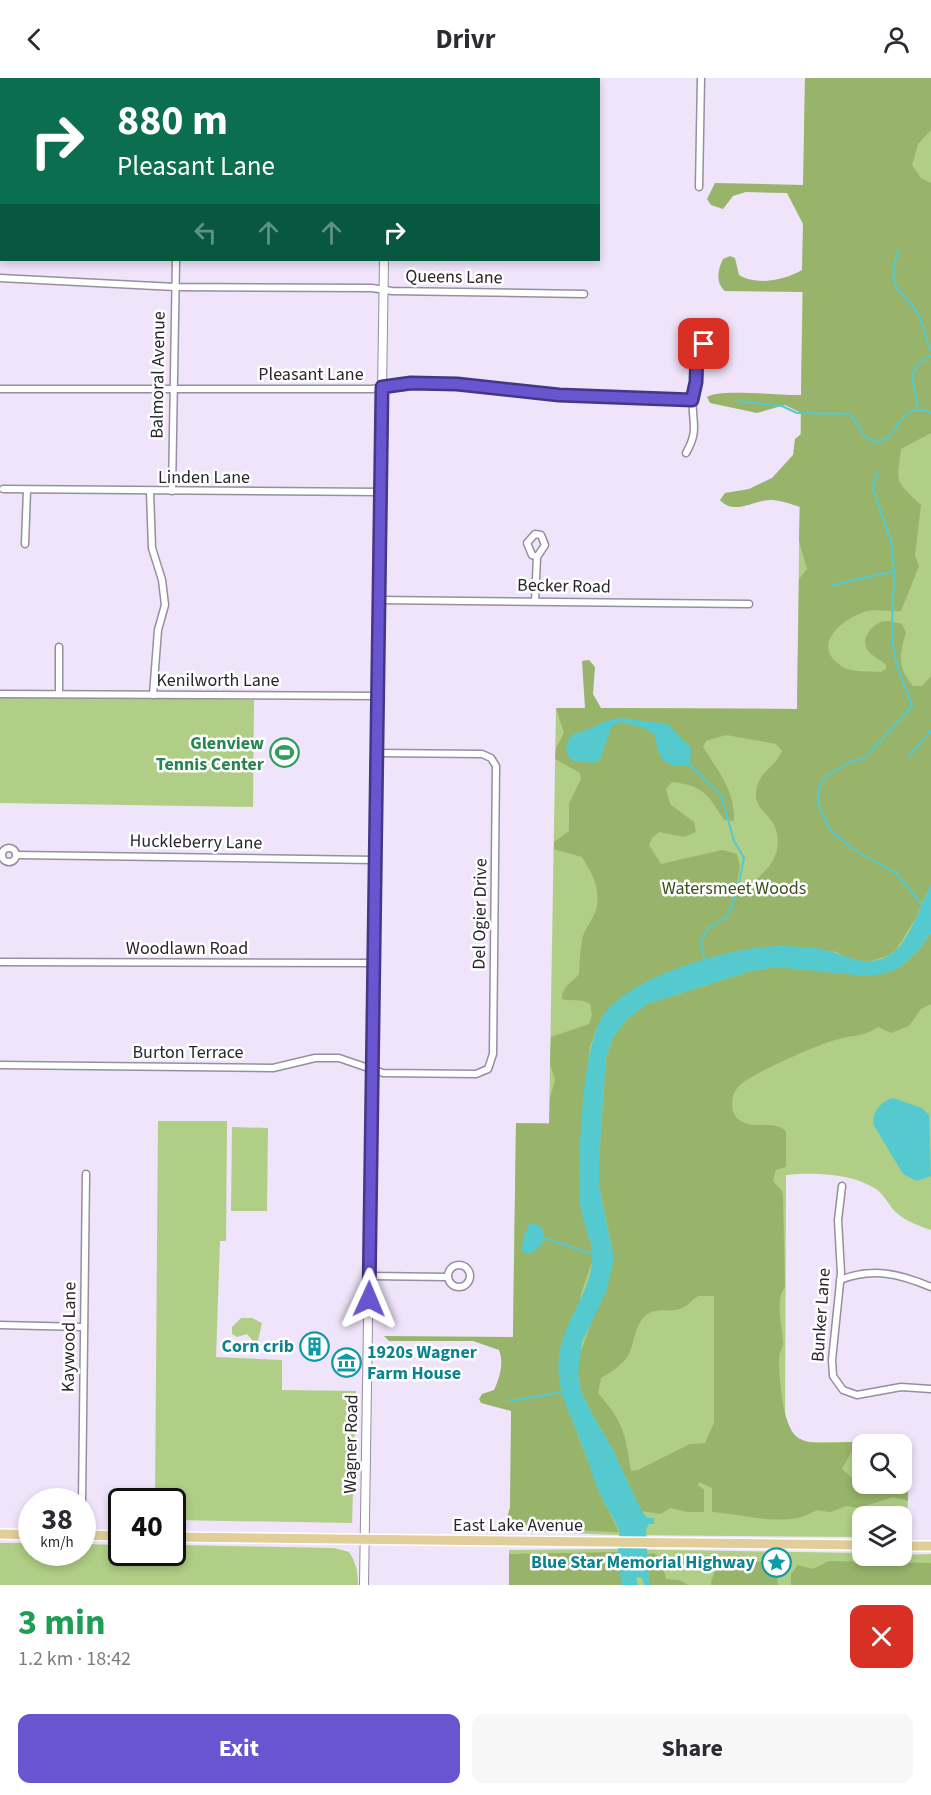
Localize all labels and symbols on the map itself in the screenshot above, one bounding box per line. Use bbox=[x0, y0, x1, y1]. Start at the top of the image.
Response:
street label: Queens Lane bbox=[405, 264, 503, 290]
street label: Balmoral Avenue bbox=[144, 311, 172, 439]
pin bbox=[678, 318, 729, 369]
street label: Pleasant Lane bbox=[258, 362, 364, 387]
street label: Linden Lane bbox=[158, 465, 250, 490]
street label: Becker Road bbox=[517, 573, 611, 599]
street label: Kenilworth Lane bbox=[156, 668, 280, 693]
place label: Glenview Tennis Center bbox=[156, 731, 265, 777]
sports icon: Glenview Tennis Center bbox=[269, 737, 301, 769]
street label: Huckleberry Lane bbox=[129, 828, 263, 856]
street label: Del Ogier Drive bbox=[467, 858, 493, 970]
park label: Watersmeet Woods bbox=[662, 876, 806, 901]
street label: Woodlawn Road bbox=[126, 936, 248, 961]
street label: Burton Terrace bbox=[133, 1040, 244, 1065]
position arrow bbox=[337, 1267, 401, 1331]
street label: Bunker Lane bbox=[805, 1267, 837, 1363]
street label: Kaywood Lane bbox=[56, 1281, 82, 1392]
building icon: Corn crib bbox=[299, 1330, 331, 1362]
place label: Corn crib bbox=[222, 1334, 294, 1359]
place label: 1920s Wagner Farm House bbox=[367, 1340, 478, 1386]
museum icon: 1920s Wagner Farm House bbox=[330, 1346, 362, 1378]
street label: Wagner Road bbox=[338, 1394, 364, 1494]
speed limit sign: 40 bbox=[108, 1488, 186, 1566]
street label: East Lake Avenue bbox=[453, 1513, 583, 1538]
place icon: Blue Star Memorial Highway bbox=[760, 1546, 792, 1578]
place label: Blue Star Memorial Highway bbox=[531, 1550, 756, 1575]

